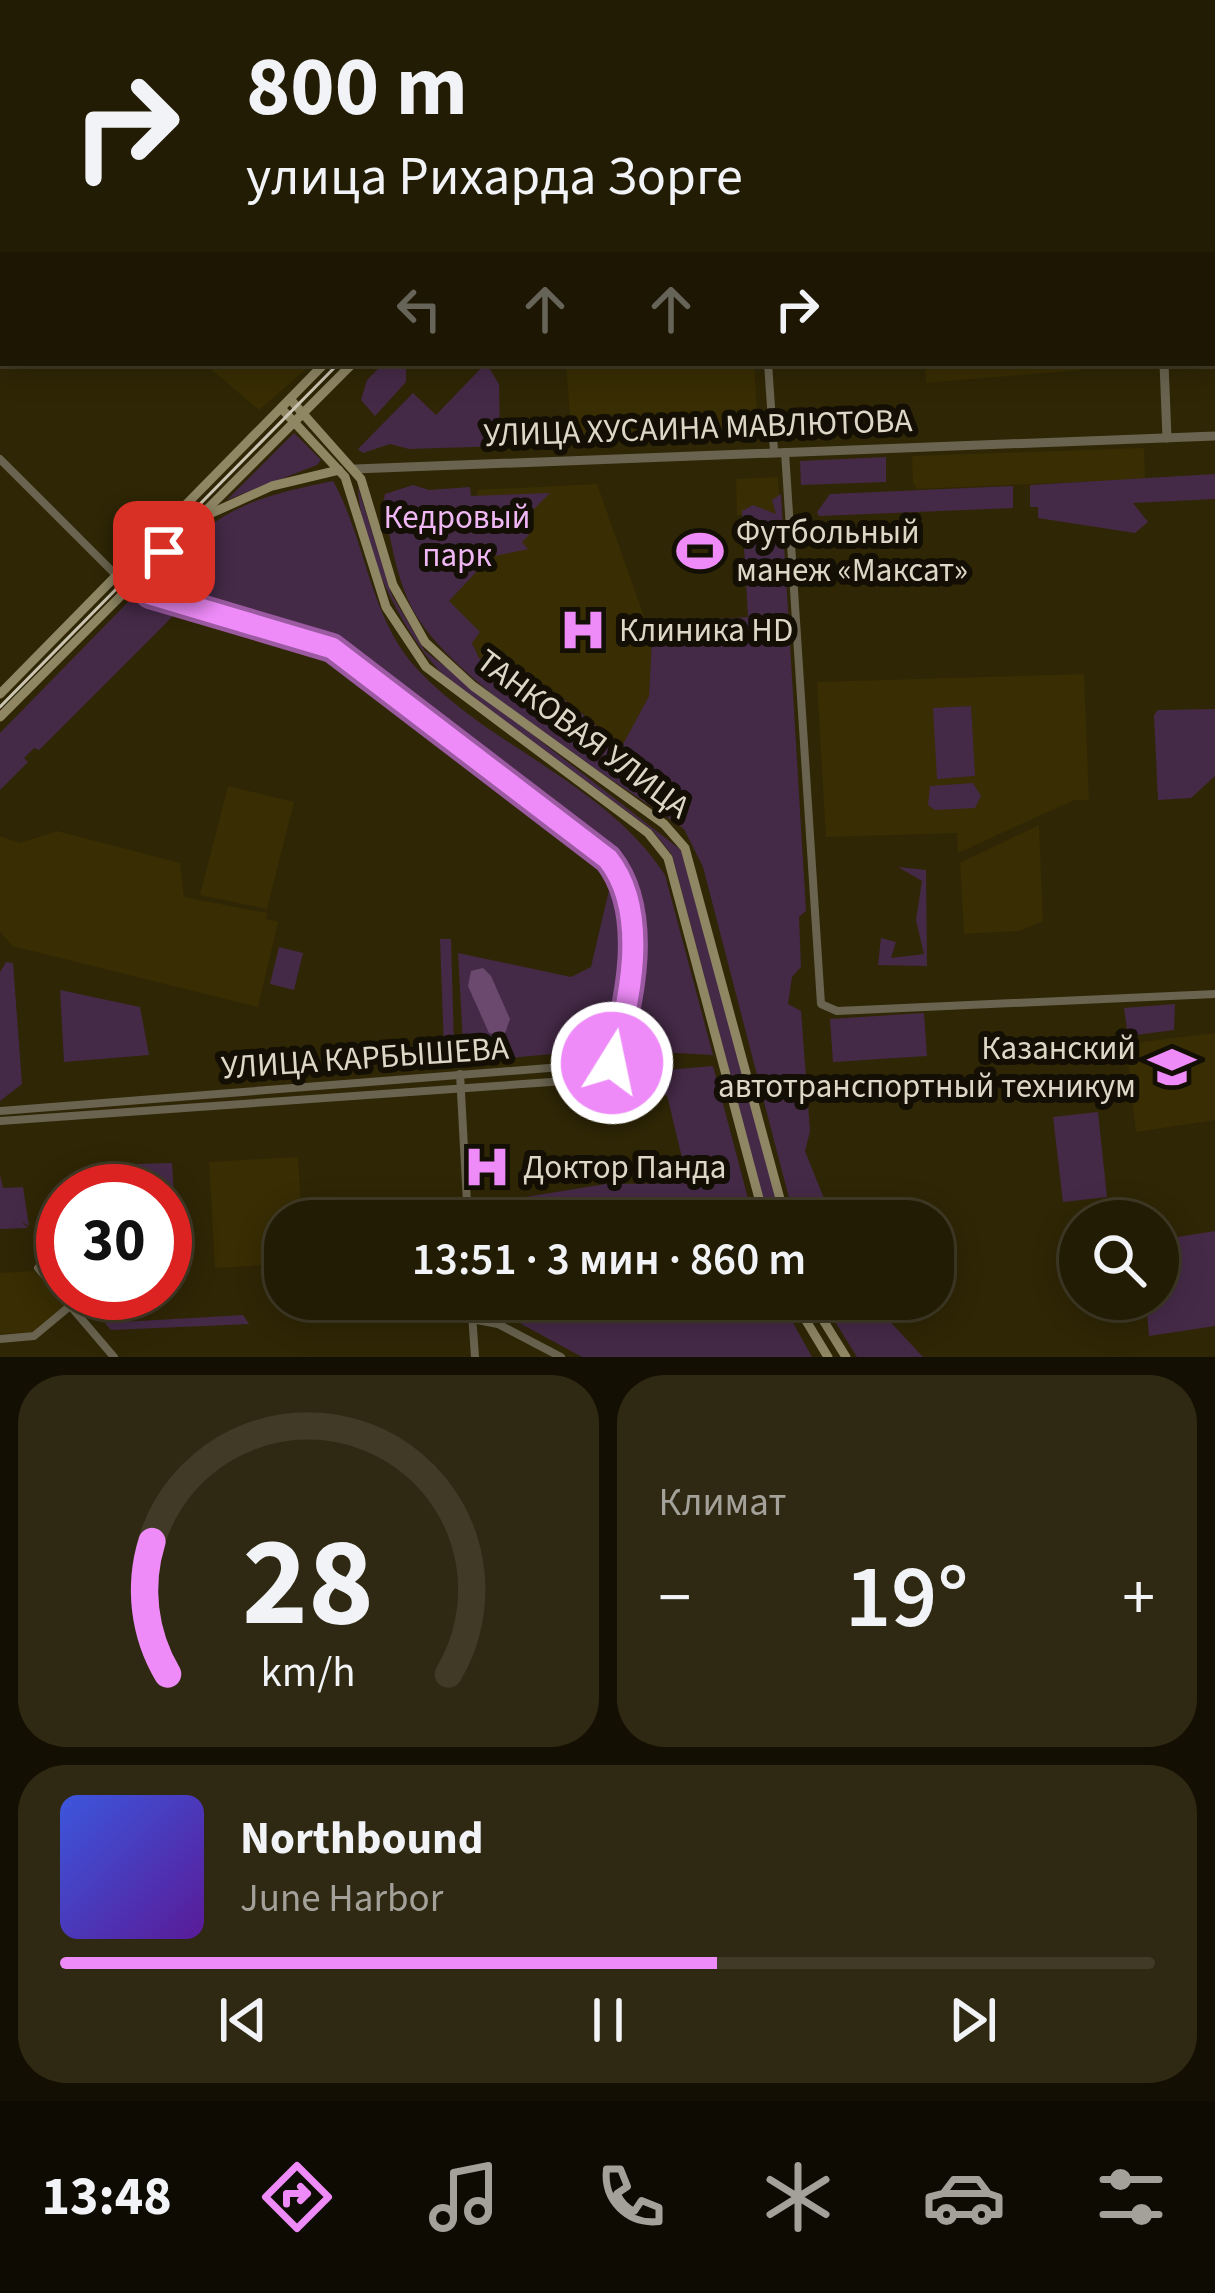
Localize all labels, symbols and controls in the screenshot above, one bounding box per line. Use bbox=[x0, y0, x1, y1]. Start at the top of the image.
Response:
text: 800 m bbox=[246, 28, 468, 148]
icon: right bbox=[48, 48, 204, 204]
text: улица Рихарда Зорге bbox=[246, 139, 743, 216]
icon: left bbox=[386, 276, 452, 342]
icon: ahead bbox=[512, 276, 578, 342]
icon: ahead bbox=[638, 276, 704, 342]
icon: right bbox=[764, 276, 830, 342]
street label: УЛИЦА ХУСАИНА МАВЛЮТОВА bbox=[483, 397, 913, 459]
park label: Кедровый парк bbox=[383, 494, 531, 579]
pin bbox=[113, 501, 215, 603]
place label: Футбольный манеж «Максат» bbox=[736, 509, 968, 594]
icon: arrive bbox=[131, 519, 197, 585]
sports icon: Футбольный манеж «Максат» bbox=[675, 526, 725, 576]
hospital icon: Клиника HD bbox=[558, 605, 608, 655]
place label: Клиника HD bbox=[619, 607, 793, 654]
street label: ТАНКОВАЯ УЛИЦА bbox=[467, 638, 699, 830]
position arrow bbox=[549, 1000, 675, 1126]
street label: УЛИЦА КАРБЫШЕВА bbox=[220, 1025, 510, 1091]
place label: Казанский автотранспортный техникум bbox=[718, 1025, 1136, 1110]
school or university icon: Казанский автотранспортный техникум bbox=[1147, 1042, 1197, 1092]
hospital icon: Доктор Панда bbox=[462, 1142, 512, 1192]
place label: Доктор Панда bbox=[523, 1144, 726, 1191]
speed limit sign: 30 bbox=[36, 1164, 192, 1320]
map controls bbox=[1059, 1200, 1179, 1320]
button: search bbox=[1059, 1200, 1179, 1320]
text: 13:51 · 3 мин · 860 m bbox=[412, 1228, 806, 1292]
text: Климат bbox=[659, 1475, 786, 1531]
text: 28 bbox=[242, 1495, 374, 1673]
text: 19° bbox=[845, 1534, 969, 1662]
text: − bbox=[659, 1551, 691, 1645]
text: + bbox=[1122, 1551, 1155, 1645]
text: km/h bbox=[261, 1642, 356, 1703]
text: Northbound bbox=[240, 1807, 484, 1871]
text: June Harbor bbox=[240, 1871, 443, 1927]
icon: previous bbox=[210, 1987, 276, 2053]
icon: pause bbox=[575, 1987, 641, 2053]
icon: next bbox=[940, 1987, 1006, 2053]
icon: directions bbox=[255, 2155, 339, 2239]
icon: music bbox=[422, 2155, 506, 2239]
icon: phone bbox=[589, 2155, 673, 2239]
icon: climate bbox=[756, 2155, 840, 2239]
icon: car bbox=[922, 2155, 1006, 2239]
icon: filters bbox=[1089, 2155, 1173, 2239]
text: 13:48 bbox=[41, 2159, 172, 2236]

